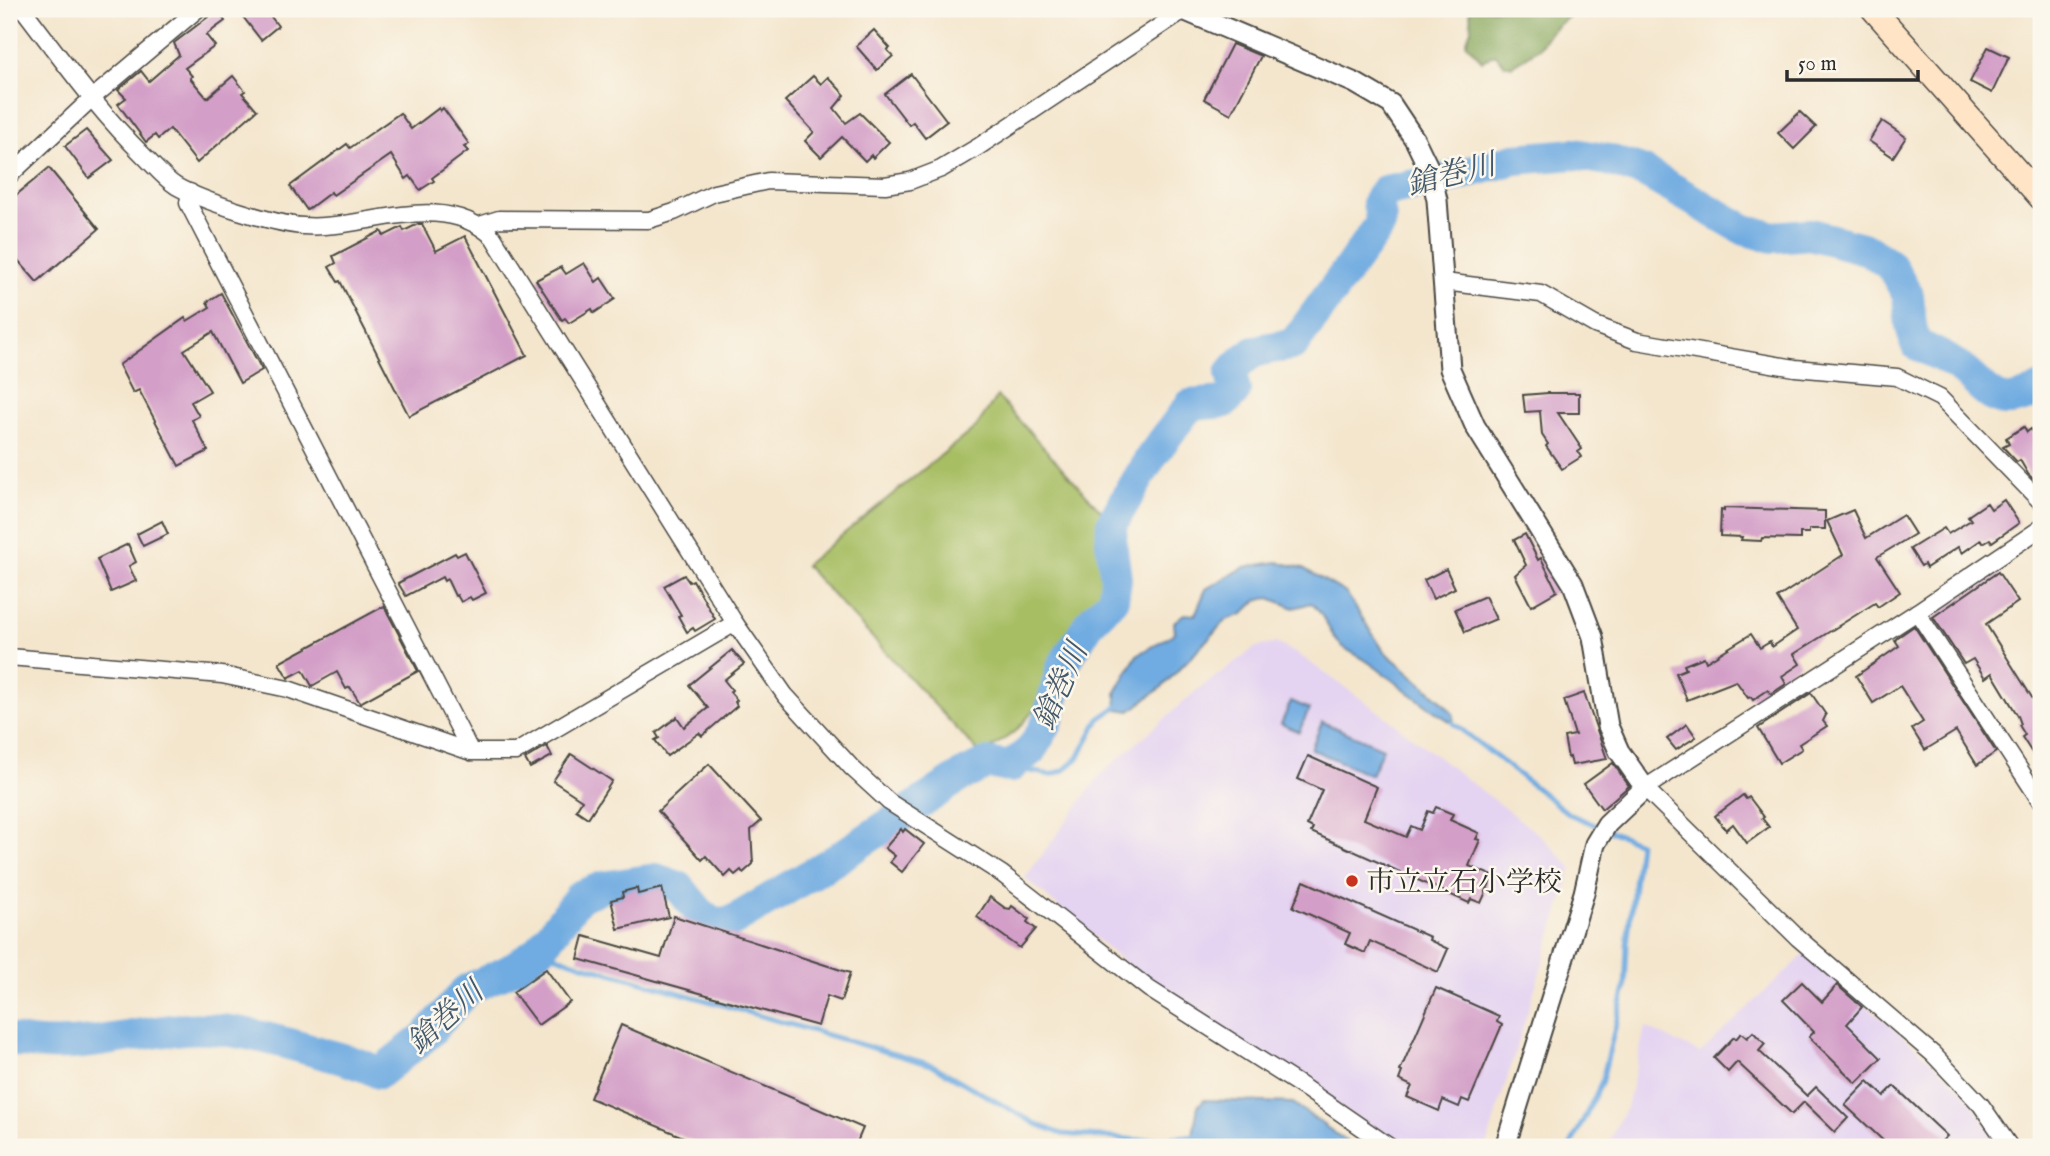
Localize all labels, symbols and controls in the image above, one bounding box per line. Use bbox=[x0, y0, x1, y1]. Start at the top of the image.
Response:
scale bar bbox=[1787, 38, 1919, 82]
text: 50 m bbox=[1798, 51, 1837, 78]
water label: 鎗巻川 bbox=[1403, 146, 1503, 205]
water label: 鎗巻川 bbox=[1026, 635, 1099, 736]
place label: 市立立石小学校 bbox=[1366, 866, 1562, 901]
marker: 市立立石小学校 bbox=[1344, 873, 1360, 889]
water label: 鎗巻川 bbox=[400, 972, 495, 1063]

